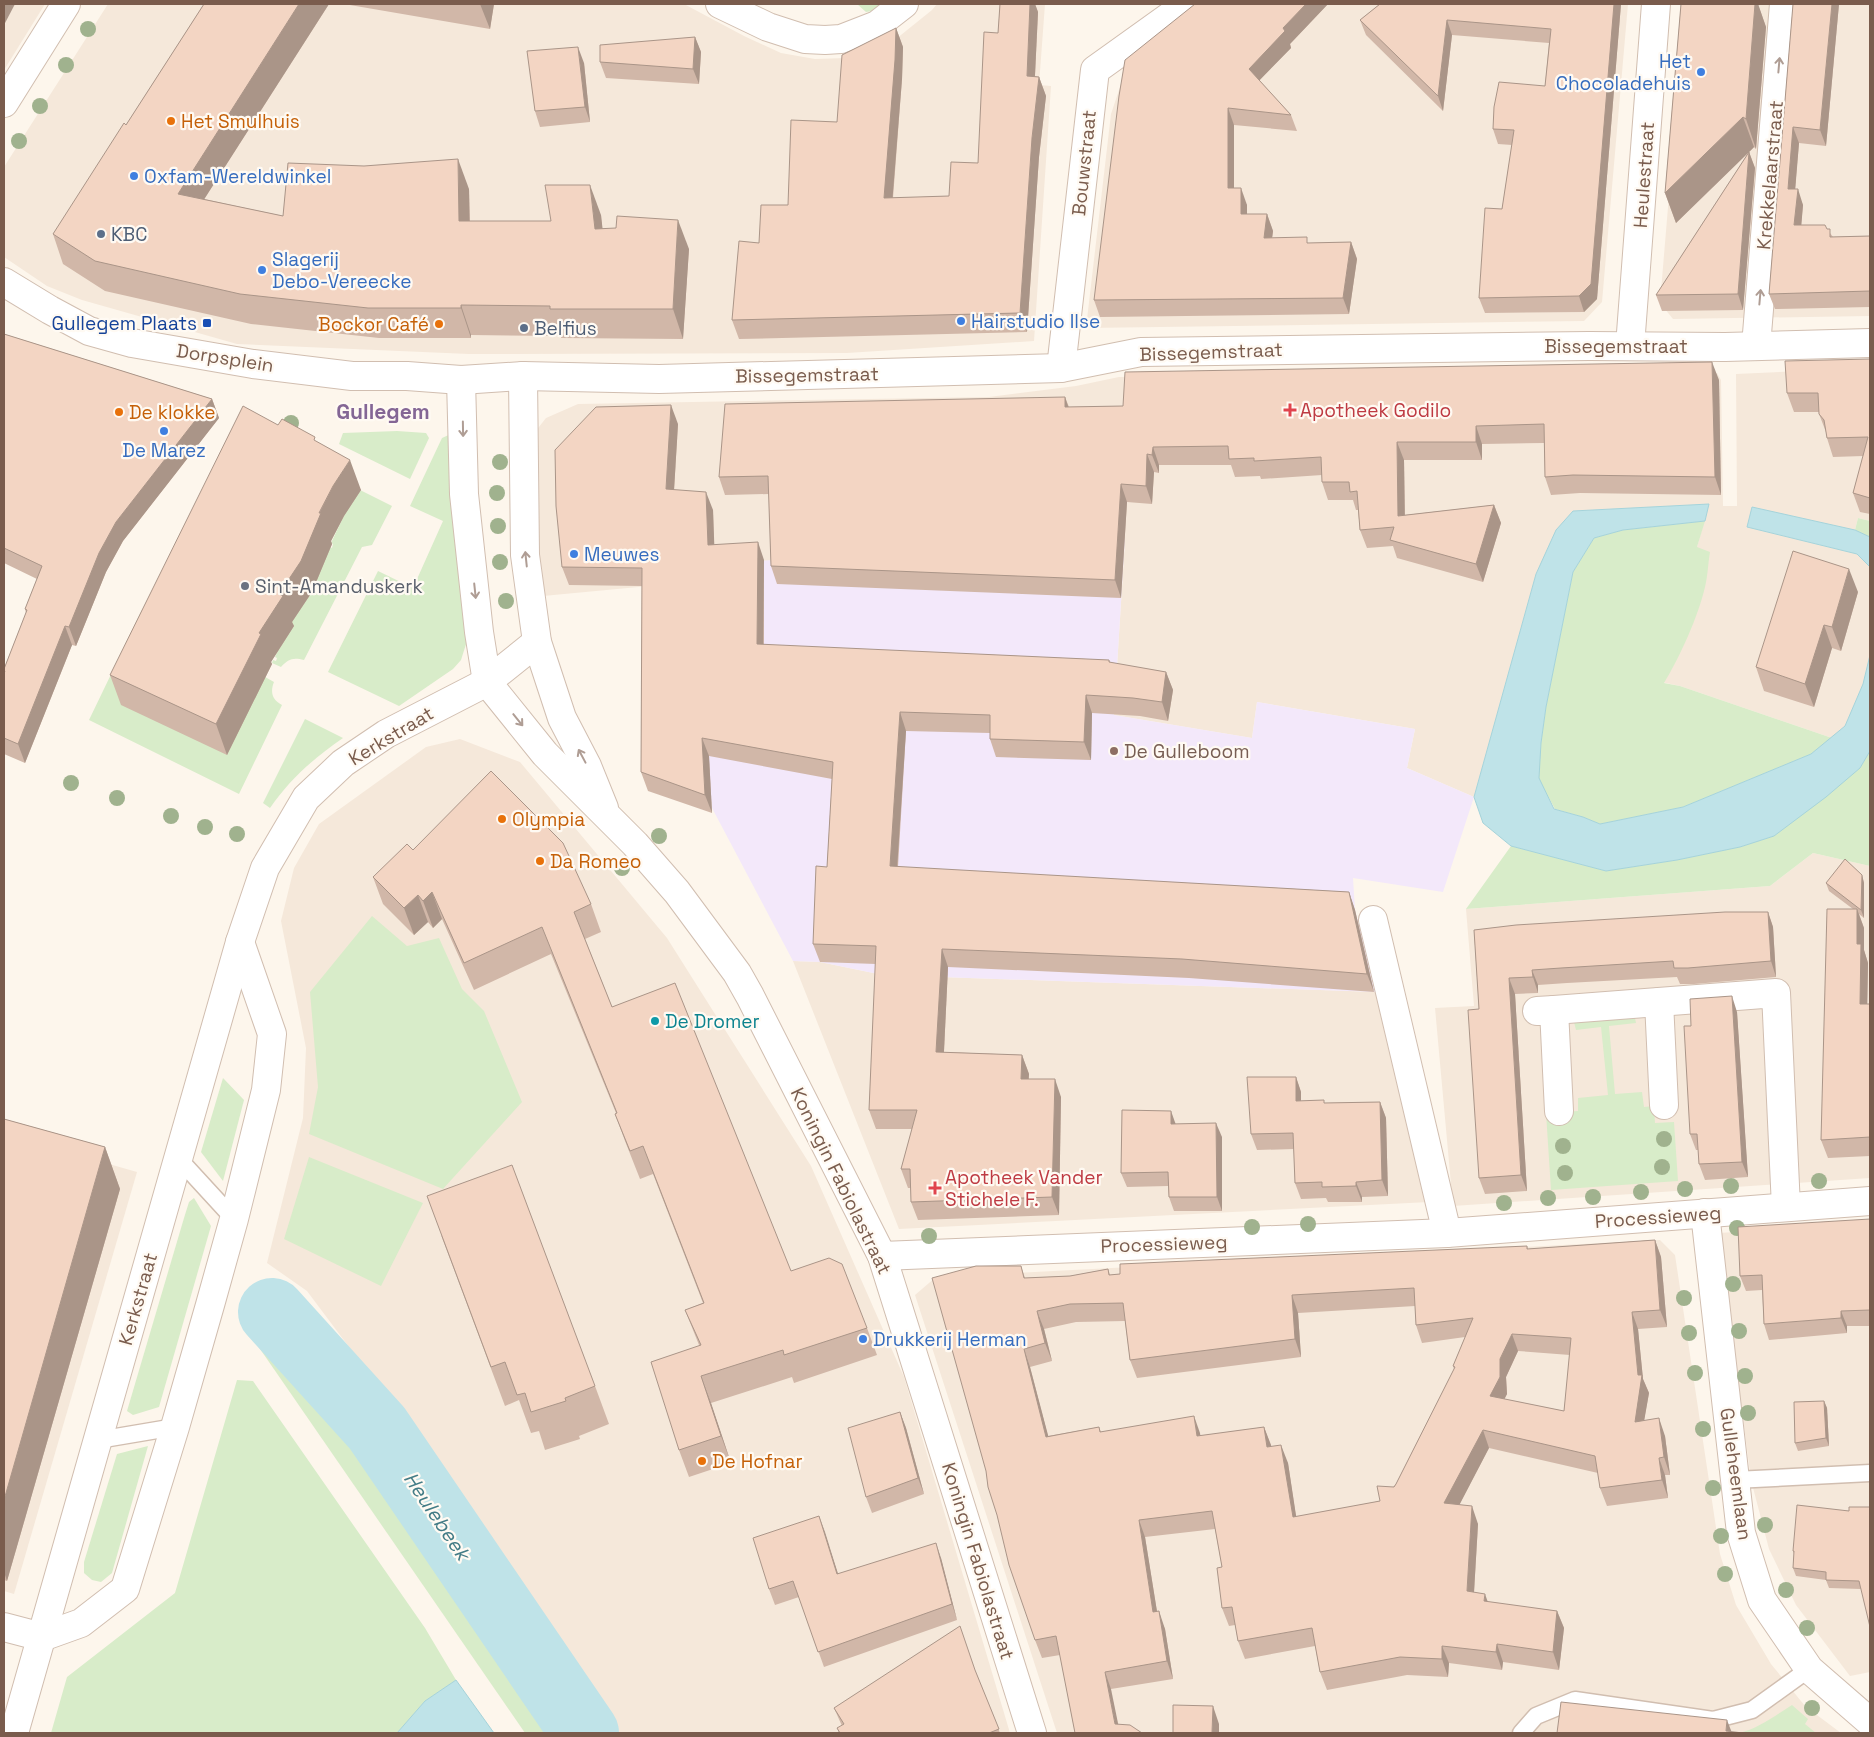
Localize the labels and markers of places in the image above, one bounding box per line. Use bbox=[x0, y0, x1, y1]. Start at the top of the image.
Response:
place label: Het Chocoladehuis bbox=[1556, 49, 1691, 96]
marker: Het Chocoladehuis bbox=[1695, 66, 1707, 78]
place label: Het Smulhuis bbox=[181, 109, 300, 134]
marker: Het Smulhuis bbox=[165, 115, 177, 127]
place label: Oxfam-Wereldwinkel bbox=[144, 164, 331, 189]
marker: Oxfam-Wereldwinkel bbox=[128, 170, 140, 182]
place label: KBC bbox=[111, 222, 147, 247]
marker: KBC bbox=[95, 228, 107, 240]
place label: Slagerij Debo-Vereecke bbox=[272, 247, 411, 294]
marker: Slagerij Debo-Vereecke bbox=[256, 264, 268, 276]
place label: Hairstudio Ilse bbox=[971, 309, 1100, 334]
place label: Gullegem Plaats bbox=[52, 311, 197, 336]
place label: Bockor Café bbox=[318, 312, 429, 337]
marker: Hairstudio Ilse bbox=[955, 315, 967, 327]
place label: Belfius bbox=[534, 316, 597, 341]
marker: Gullegem Plaats bbox=[201, 317, 213, 329]
marker: Bockor Café bbox=[433, 318, 445, 330]
marker: Belfius bbox=[518, 322, 530, 334]
place label: Apotheek Godilo bbox=[1300, 398, 1451, 423]
place label: De klokke bbox=[129, 400, 216, 425]
marker: Apotheek Godilo bbox=[1284, 404, 1296, 416]
marker: De klokke bbox=[113, 406, 125, 418]
marker: De Marez bbox=[158, 425, 170, 437]
place label: De Marez bbox=[122, 438, 206, 463]
place label: Meuwes bbox=[584, 542, 660, 567]
marker: Meuwes bbox=[568, 548, 580, 560]
place label: Sint-Amanduskerk bbox=[255, 574, 423, 599]
marker: Sint-Amanduskerk bbox=[239, 580, 251, 592]
place label: De Gulleboom bbox=[1124, 739, 1250, 764]
marker: De Gulleboom bbox=[1108, 745, 1120, 757]
place label: Olympia bbox=[512, 807, 585, 832]
marker: Olympia bbox=[496, 813, 508, 825]
place label: Da Romeo bbox=[550, 849, 641, 874]
marker: Da Romeo bbox=[534, 855, 546, 867]
place label: De Dromer bbox=[665, 1009, 760, 1034]
marker: De Dromer bbox=[649, 1015, 661, 1027]
place label: Apotheek Vander Stichele F. bbox=[945, 1165, 1103, 1212]
marker: Apotheek Vander Stichele F. bbox=[929, 1182, 941, 1194]
place label: Drukkerij Herman bbox=[873, 1327, 1027, 1352]
marker: Drukkerij Herman bbox=[857, 1333, 869, 1345]
place label: De Hofnar bbox=[712, 1449, 803, 1474]
marker: De Hofnar bbox=[696, 1455, 708, 1467]

